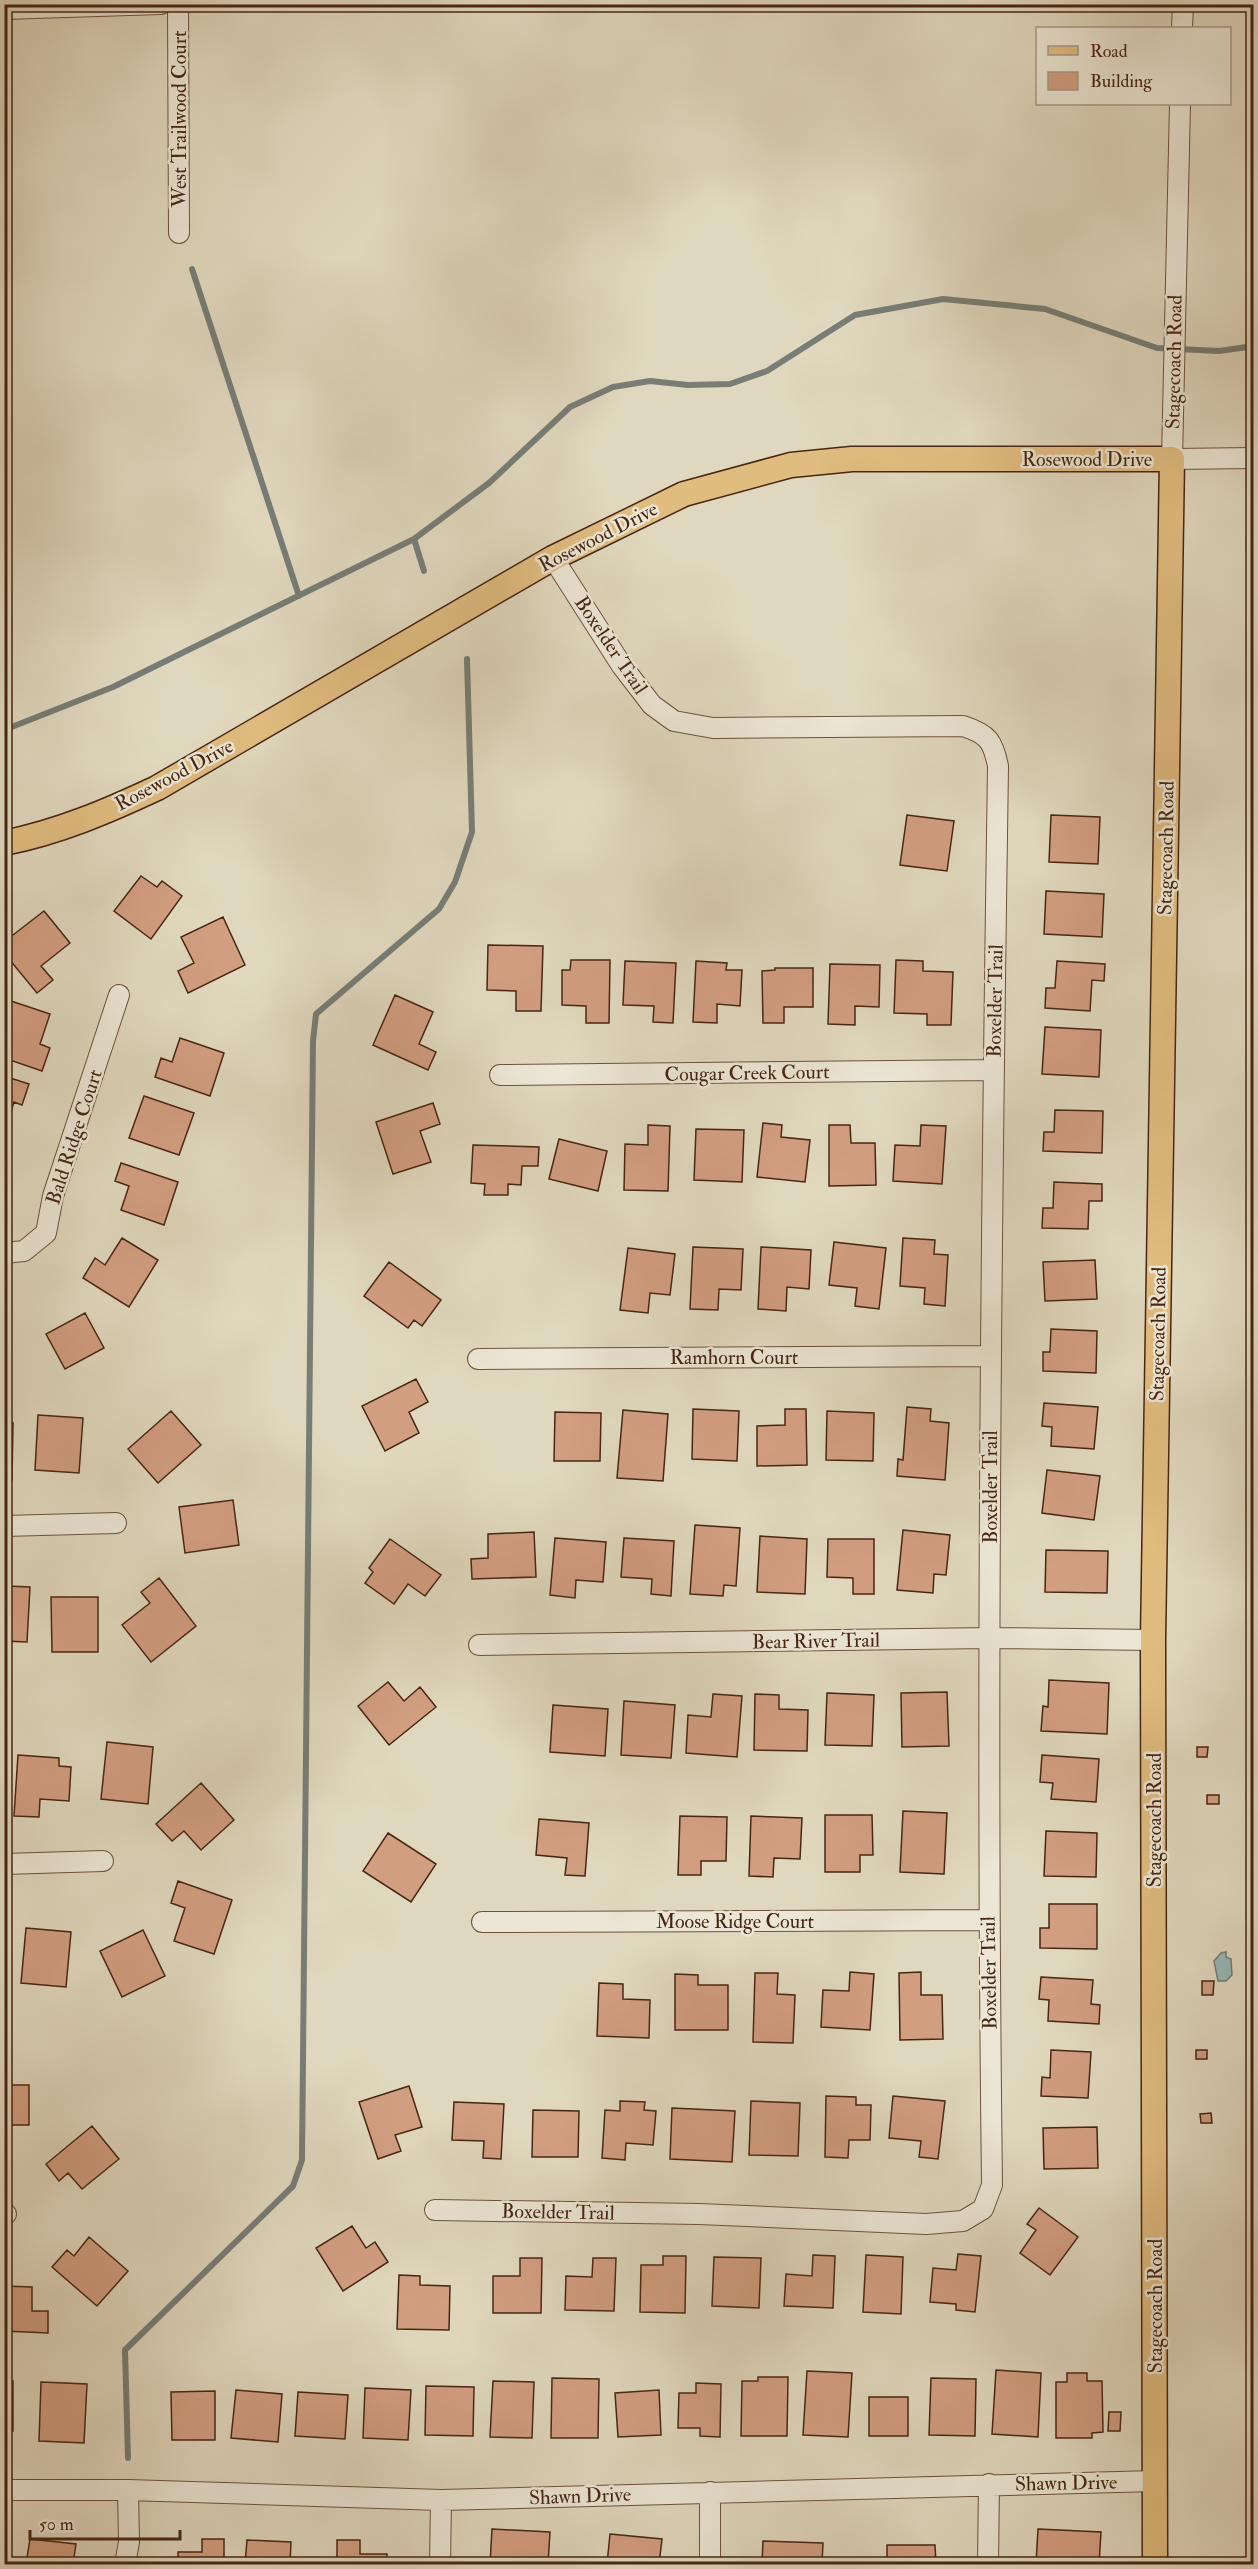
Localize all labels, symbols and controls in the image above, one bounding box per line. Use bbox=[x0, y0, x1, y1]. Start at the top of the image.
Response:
legend bbox=[1036, 27, 1231, 105]
street label: West Trailwood Court bbox=[167, 30, 192, 209]
text: Road bbox=[1090, 40, 1128, 63]
text: Building bbox=[1090, 70, 1153, 93]
street label: Stagecoach Road bbox=[1160, 294, 1188, 429]
street label: Rosewood Drive bbox=[1022, 447, 1152, 472]
street label: Rosewood Drive bbox=[534, 496, 662, 578]
street label: Boxelder Trail bbox=[569, 591, 653, 699]
street label: Rosewood Drive bbox=[111, 733, 237, 817]
street label: Stagecoach Road bbox=[1152, 780, 1180, 915]
street label: Boxelder Trail bbox=[982, 944, 1008, 1058]
street label: Cougar Creek Court bbox=[664, 1059, 830, 1087]
street label: Bald Ridge Court bbox=[40, 1066, 108, 1208]
street label: Stagecoach Road bbox=[1144, 1266, 1172, 1401]
street label: Ramhorn Court bbox=[670, 1345, 799, 1370]
street label: Boxelder Trail bbox=[978, 1430, 1003, 1544]
street label: Bear River Trail bbox=[752, 1627, 880, 1655]
street label: Stagecoach Road bbox=[1142, 1753, 1167, 1887]
street label: Moose Ridge Court bbox=[656, 1909, 815, 1934]
street label: Boxelder Trail bbox=[976, 1916, 1002, 2030]
street label: Boxelder Trail bbox=[501, 2199, 615, 2225]
street label: Stagecoach Road bbox=[1143, 2239, 1168, 2373]
street label: Shawn Drive bbox=[1015, 2470, 1117, 2496]
street label: Shawn Drive bbox=[528, 2482, 632, 2510]
scale bar bbox=[30, 2503, 180, 2541]
text: 50 m bbox=[39, 2513, 74, 2536]

